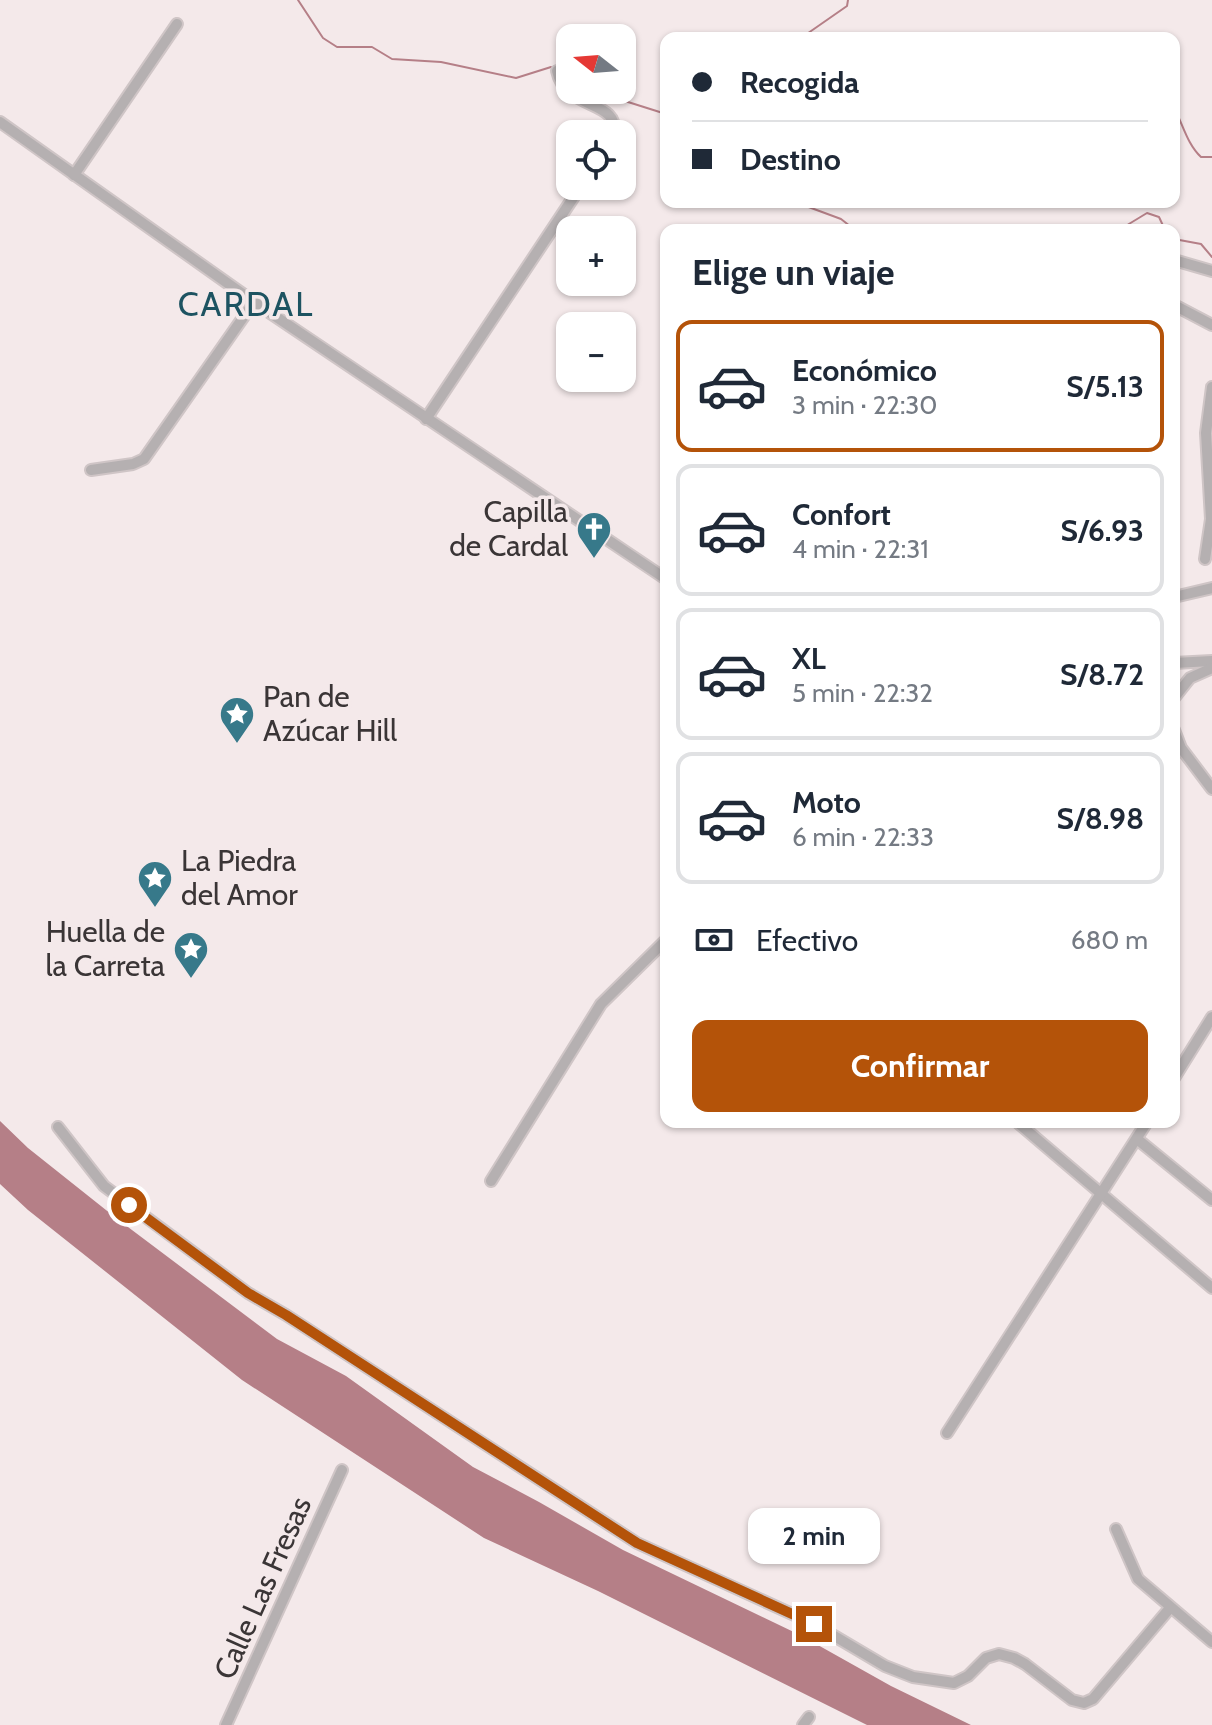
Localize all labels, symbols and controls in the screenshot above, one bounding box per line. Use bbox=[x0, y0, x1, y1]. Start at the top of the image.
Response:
north arrow bbox=[556, 24, 636, 104]
map controls bbox=[556, 24, 636, 392]
text: Recogida bbox=[740, 64, 859, 101]
button: locate bbox=[556, 120, 636, 200]
text: Destino bbox=[740, 141, 841, 178]
button: + bbox=[556, 216, 636, 296]
text: Elige un viaje bbox=[692, 250, 895, 294]
district label: CARDAL bbox=[178, 283, 314, 325]
button: − bbox=[556, 312, 636, 392]
icon: car bbox=[696, 350, 768, 422]
text: Económico bbox=[792, 352, 937, 389]
text: S/5.13 bbox=[1066, 368, 1144, 405]
text: 3 min · 22:30 bbox=[792, 389, 938, 421]
place label: Capilla de Cardal bbox=[449, 493, 569, 564]
icon: car bbox=[696, 494, 768, 566]
text: Confort bbox=[792, 496, 891, 533]
church icon: Capilla de Cardal bbox=[575, 510, 613, 560]
text: S/6.93 bbox=[1061, 512, 1144, 549]
text: 4 min · 22:31 bbox=[792, 533, 929, 565]
icon: car bbox=[696, 638, 768, 710]
text: XL bbox=[792, 640, 826, 677]
text: S/8.72 bbox=[1060, 656, 1144, 693]
text: 5 min · 22:32 bbox=[792, 677, 933, 709]
place label: Pan de Azúcar Hill bbox=[263, 678, 397, 749]
place icon: Pan de Azúcar Hill bbox=[218, 695, 256, 745]
icon: car bbox=[696, 782, 768, 854]
text: Moto bbox=[792, 784, 861, 821]
text: S/8.98 bbox=[1057, 800, 1144, 837]
text: 6 min · 22:33 bbox=[792, 821, 934, 853]
place label: La Piedra del Amor bbox=[181, 842, 298, 913]
place icon: La Piedra del Amor bbox=[136, 859, 174, 909]
place label: Huella de la Carreta bbox=[45, 913, 166, 984]
icon: cash bbox=[692, 918, 736, 962]
text: Efectivo bbox=[756, 922, 858, 959]
text: 680 m bbox=[1071, 924, 1148, 956]
place icon: Huella de la Carreta bbox=[172, 930, 210, 980]
button: Confirmar bbox=[692, 1020, 1148, 1112]
route start bbox=[111, 1187, 147, 1223]
street label: Calle Las Fresas bbox=[206, 1491, 319, 1685]
callout: 2 min bbox=[748, 1508, 880, 1564]
text: 2 min bbox=[783, 1520, 845, 1552]
route end bbox=[796, 1606, 832, 1642]

